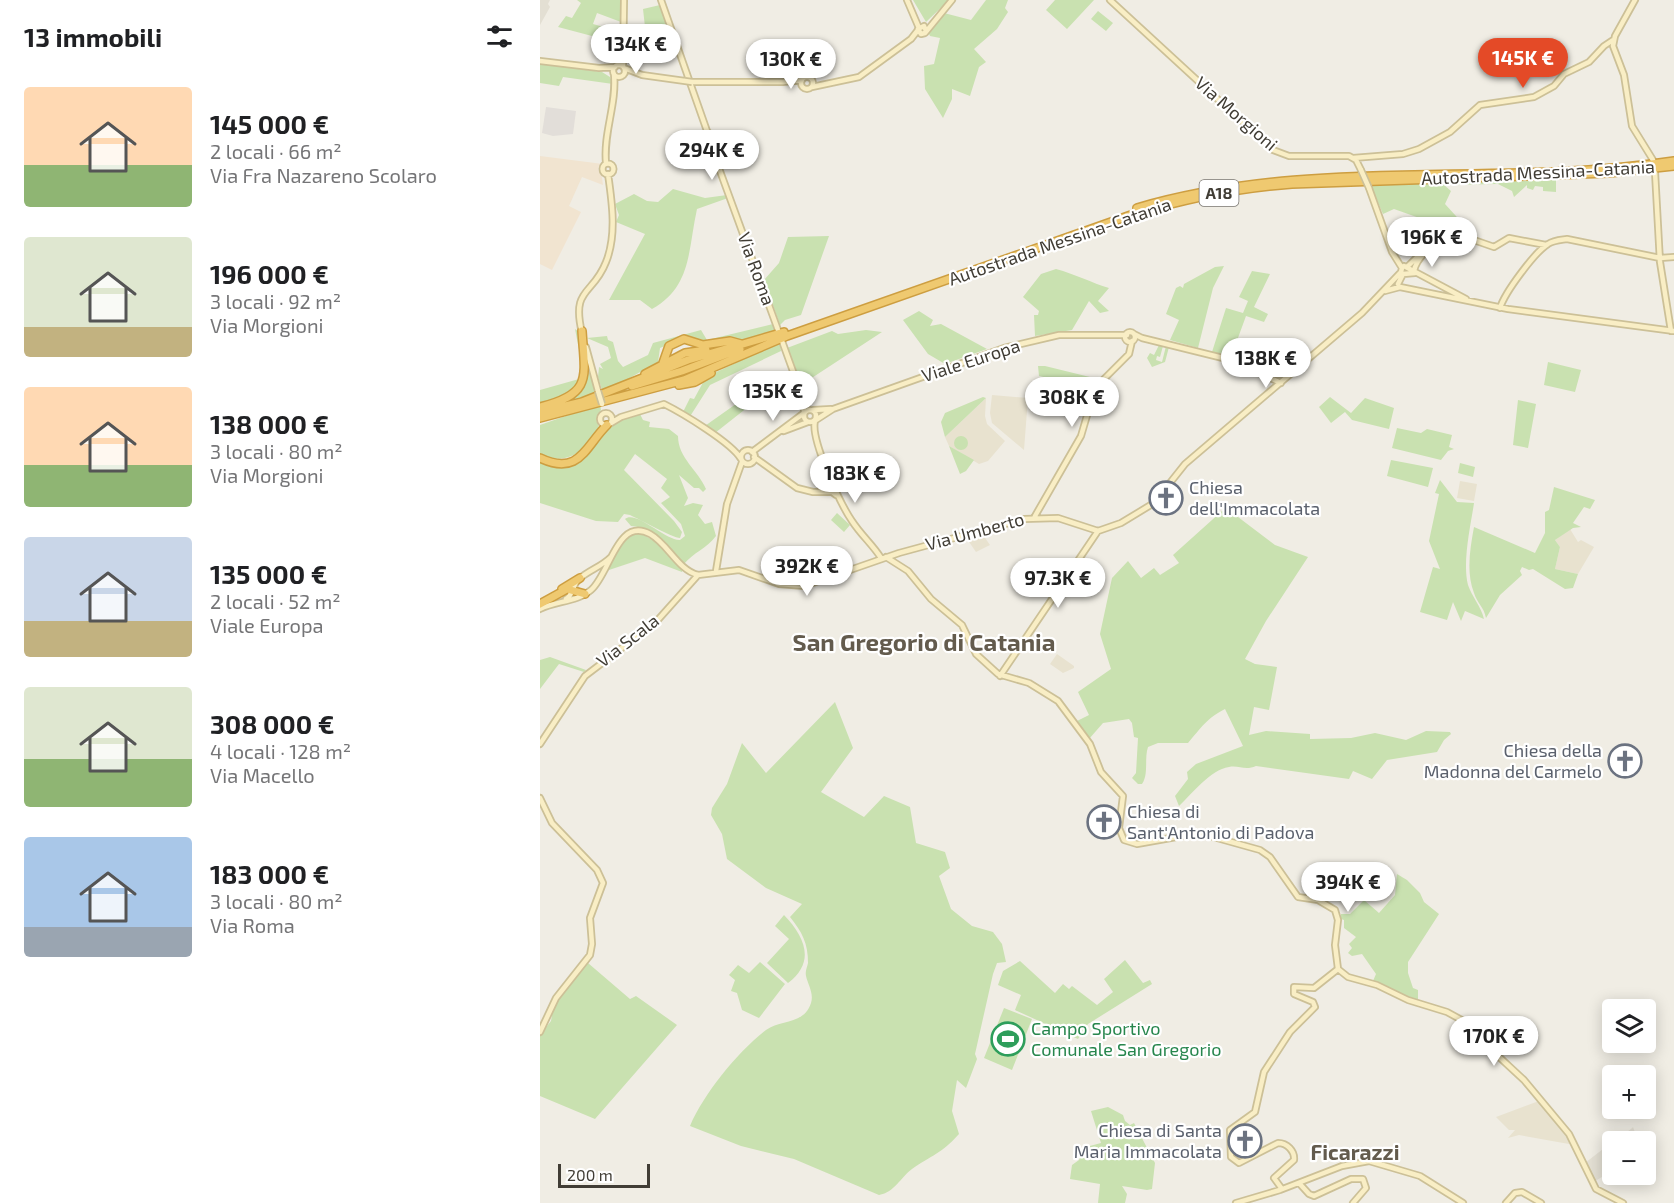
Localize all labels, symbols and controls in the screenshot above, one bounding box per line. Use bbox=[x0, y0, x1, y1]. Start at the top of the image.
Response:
icon: filters bbox=[483, 20, 516, 53]
text: 13 immobili bbox=[24, 21, 162, 52]
pin: 134K € bbox=[587, 24, 685, 75]
text: 134K € bbox=[605, 31, 667, 55]
pin: 145K € bbox=[1474, 38, 1572, 89]
pin: 130K € bbox=[742, 39, 840, 90]
text: 145K € bbox=[1492, 45, 1554, 69]
text: 130K € bbox=[760, 46, 822, 70]
street label: Via Morgioni bbox=[1191, 71, 1282, 155]
text: 145 000 € bbox=[210, 108, 329, 139]
icon: home bbox=[72, 111, 144, 183]
pin: 294K € bbox=[663, 130, 761, 181]
text: 294K € bbox=[679, 137, 745, 161]
text: 2 locali · 66 m² bbox=[210, 139, 341, 163]
street label: Autostrada Messina-Catania bbox=[1420, 155, 1655, 189]
text: Via Fra Nazareno Scolaro bbox=[210, 163, 437, 187]
road number: A18 bbox=[1200, 180, 1238, 206]
street label: Autostrada Messina-Catania bbox=[945, 193, 1174, 290]
pin: 196K € bbox=[1383, 217, 1481, 268]
text: 196K € bbox=[1401, 224, 1463, 248]
street label: Via Roma bbox=[734, 229, 780, 308]
text: 196 000 € bbox=[210, 258, 329, 289]
icon: home bbox=[72, 261, 144, 333]
text: 3 locali · 92 m² bbox=[210, 289, 341, 313]
text: Via Morgioni bbox=[210, 313, 323, 337]
street label: Viale Europa bbox=[919, 334, 1023, 386]
pin: 138K € bbox=[1217, 338, 1315, 389]
text: 138K € bbox=[1235, 345, 1297, 369]
pin: 135K € bbox=[724, 371, 822, 422]
pin: 308K € bbox=[1023, 377, 1121, 428]
text: 135K € bbox=[743, 378, 803, 402]
text: 308K € bbox=[1039, 384, 1105, 408]
text: 138 000 € bbox=[210, 408, 329, 439]
icon: home bbox=[72, 411, 144, 483]
text: 3 locali · 80 m² bbox=[210, 439, 343, 463]
pin: 183K € bbox=[806, 453, 904, 504]
text: 183K € bbox=[824, 460, 886, 484]
text: Via Morgioni bbox=[210, 463, 323, 487]
place label: Chiesa dell'Immacolata bbox=[1189, 476, 1320, 519]
church icon: Chiesa dell'Immacolata bbox=[1148, 480, 1184, 516]
street label: Via Umberto bbox=[923, 507, 1027, 555]
pin: 392K € bbox=[758, 546, 856, 597]
text: 392K € bbox=[775, 553, 839, 577]
text: 135 000 € bbox=[210, 558, 327, 589]
pin: 97.3K € bbox=[1003, 558, 1113, 609]
icon: home bbox=[72, 561, 144, 633]
text: 97.3K € bbox=[1024, 565, 1092, 589]
text: 2 locali · 52 m² bbox=[210, 589, 341, 613]
street label: Via Scala bbox=[592, 609, 663, 671]
text: Viale Europa bbox=[210, 613, 324, 637]
district label: San Gregorio di Catania bbox=[793, 627, 1055, 656]
text: 308 000 € bbox=[210, 708, 335, 739]
icon: home bbox=[72, 711, 144, 783]
text: 4 locali · 128 m² bbox=[210, 739, 351, 763]
place label: Chiesa della Madonna del Carmelo bbox=[1424, 739, 1602, 782]
church icon: Chiesa della Madonna del Carmelo bbox=[1607, 743, 1643, 779]
text: Via Macello bbox=[210, 763, 315, 787]
place label: Chiesa di Sant'Antonio di Padova bbox=[1127, 800, 1314, 843]
church icon: Chiesa di Sant'Antonio di Padova bbox=[1086, 804, 1122, 840]
text: 183 000 € bbox=[210, 858, 329, 889]
icon: home bbox=[72, 861, 144, 933]
pin: 394K € bbox=[1299, 862, 1397, 913]
text: 394K € bbox=[1315, 869, 1381, 893]
text: 3 locali · 80 m² bbox=[210, 889, 343, 913]
text: Via Roma bbox=[210, 913, 295, 937]
map controls bbox=[1602, 999, 1656, 1185]
button: layers bbox=[1602, 999, 1656, 1053]
pin: 170K € bbox=[1445, 1016, 1543, 1067]
place label: Campo Sportivo Comunale San Gregorio bbox=[1031, 1017, 1221, 1060]
sports icon: Campo Sportivo Comunale San Gregorio bbox=[990, 1021, 1026, 1057]
text: 170K € bbox=[1463, 1023, 1525, 1047]
button: + bbox=[1602, 1065, 1656, 1119]
place label: Chiesa di Santa Maria Immacolata bbox=[1074, 1119, 1222, 1162]
church icon: Chiesa di Santa Maria Immacolata bbox=[1227, 1123, 1263, 1159]
button: − bbox=[1602, 1131, 1656, 1185]
district label: Ficarazzi bbox=[1311, 1139, 1399, 1164]
scale bar bbox=[558, 1161, 650, 1188]
text: 200 m bbox=[567, 1165, 613, 1184]

